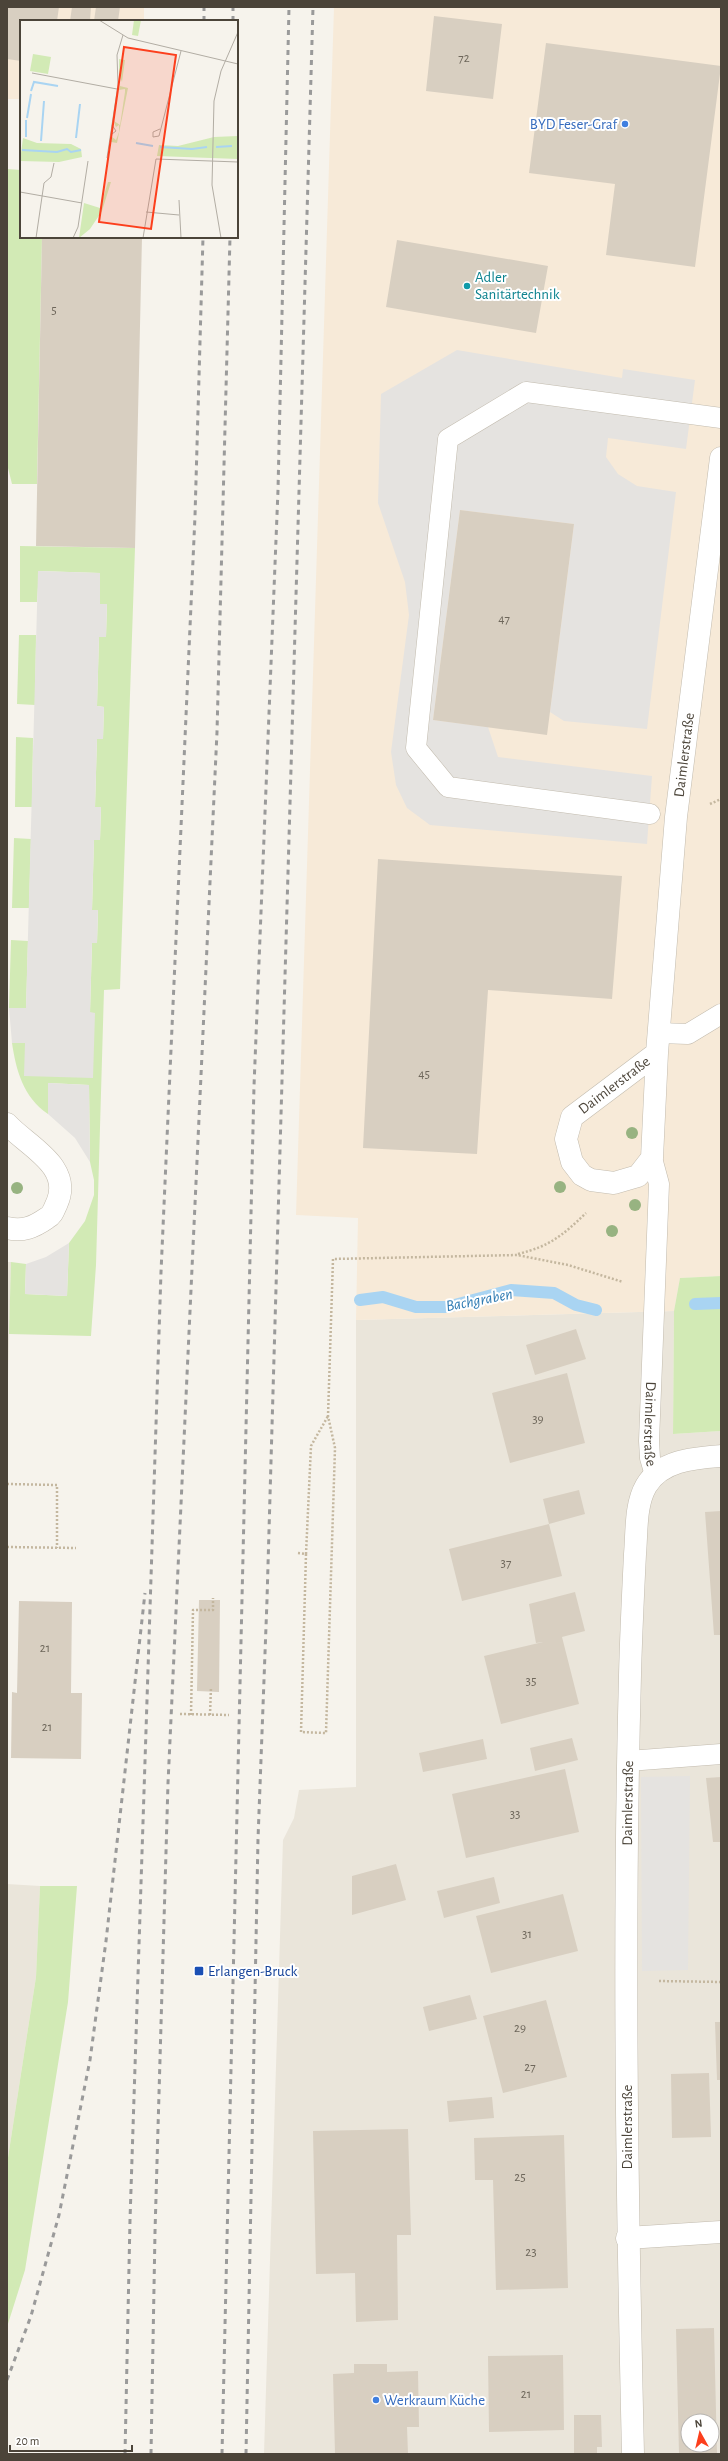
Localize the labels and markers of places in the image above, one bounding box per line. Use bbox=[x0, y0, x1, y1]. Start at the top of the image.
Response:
place label: BYD Feser-Graf bbox=[530, 117, 618, 132]
marker: BYD Feser-Graf bbox=[620, 119, 630, 129]
place label: Adler Sanitärtechnik bbox=[475, 270, 560, 302]
marker: Adler Sanitärtechnik bbox=[462, 281, 472, 291]
place label: Erlangen-Bruck bbox=[208, 1964, 297, 1979]
marker: Erlangen-Bruck bbox=[193, 1965, 205, 1977]
place label: Werkraum Küche bbox=[384, 2393, 485, 2408]
marker: Werkraum Küche bbox=[371, 2395, 381, 2405]

